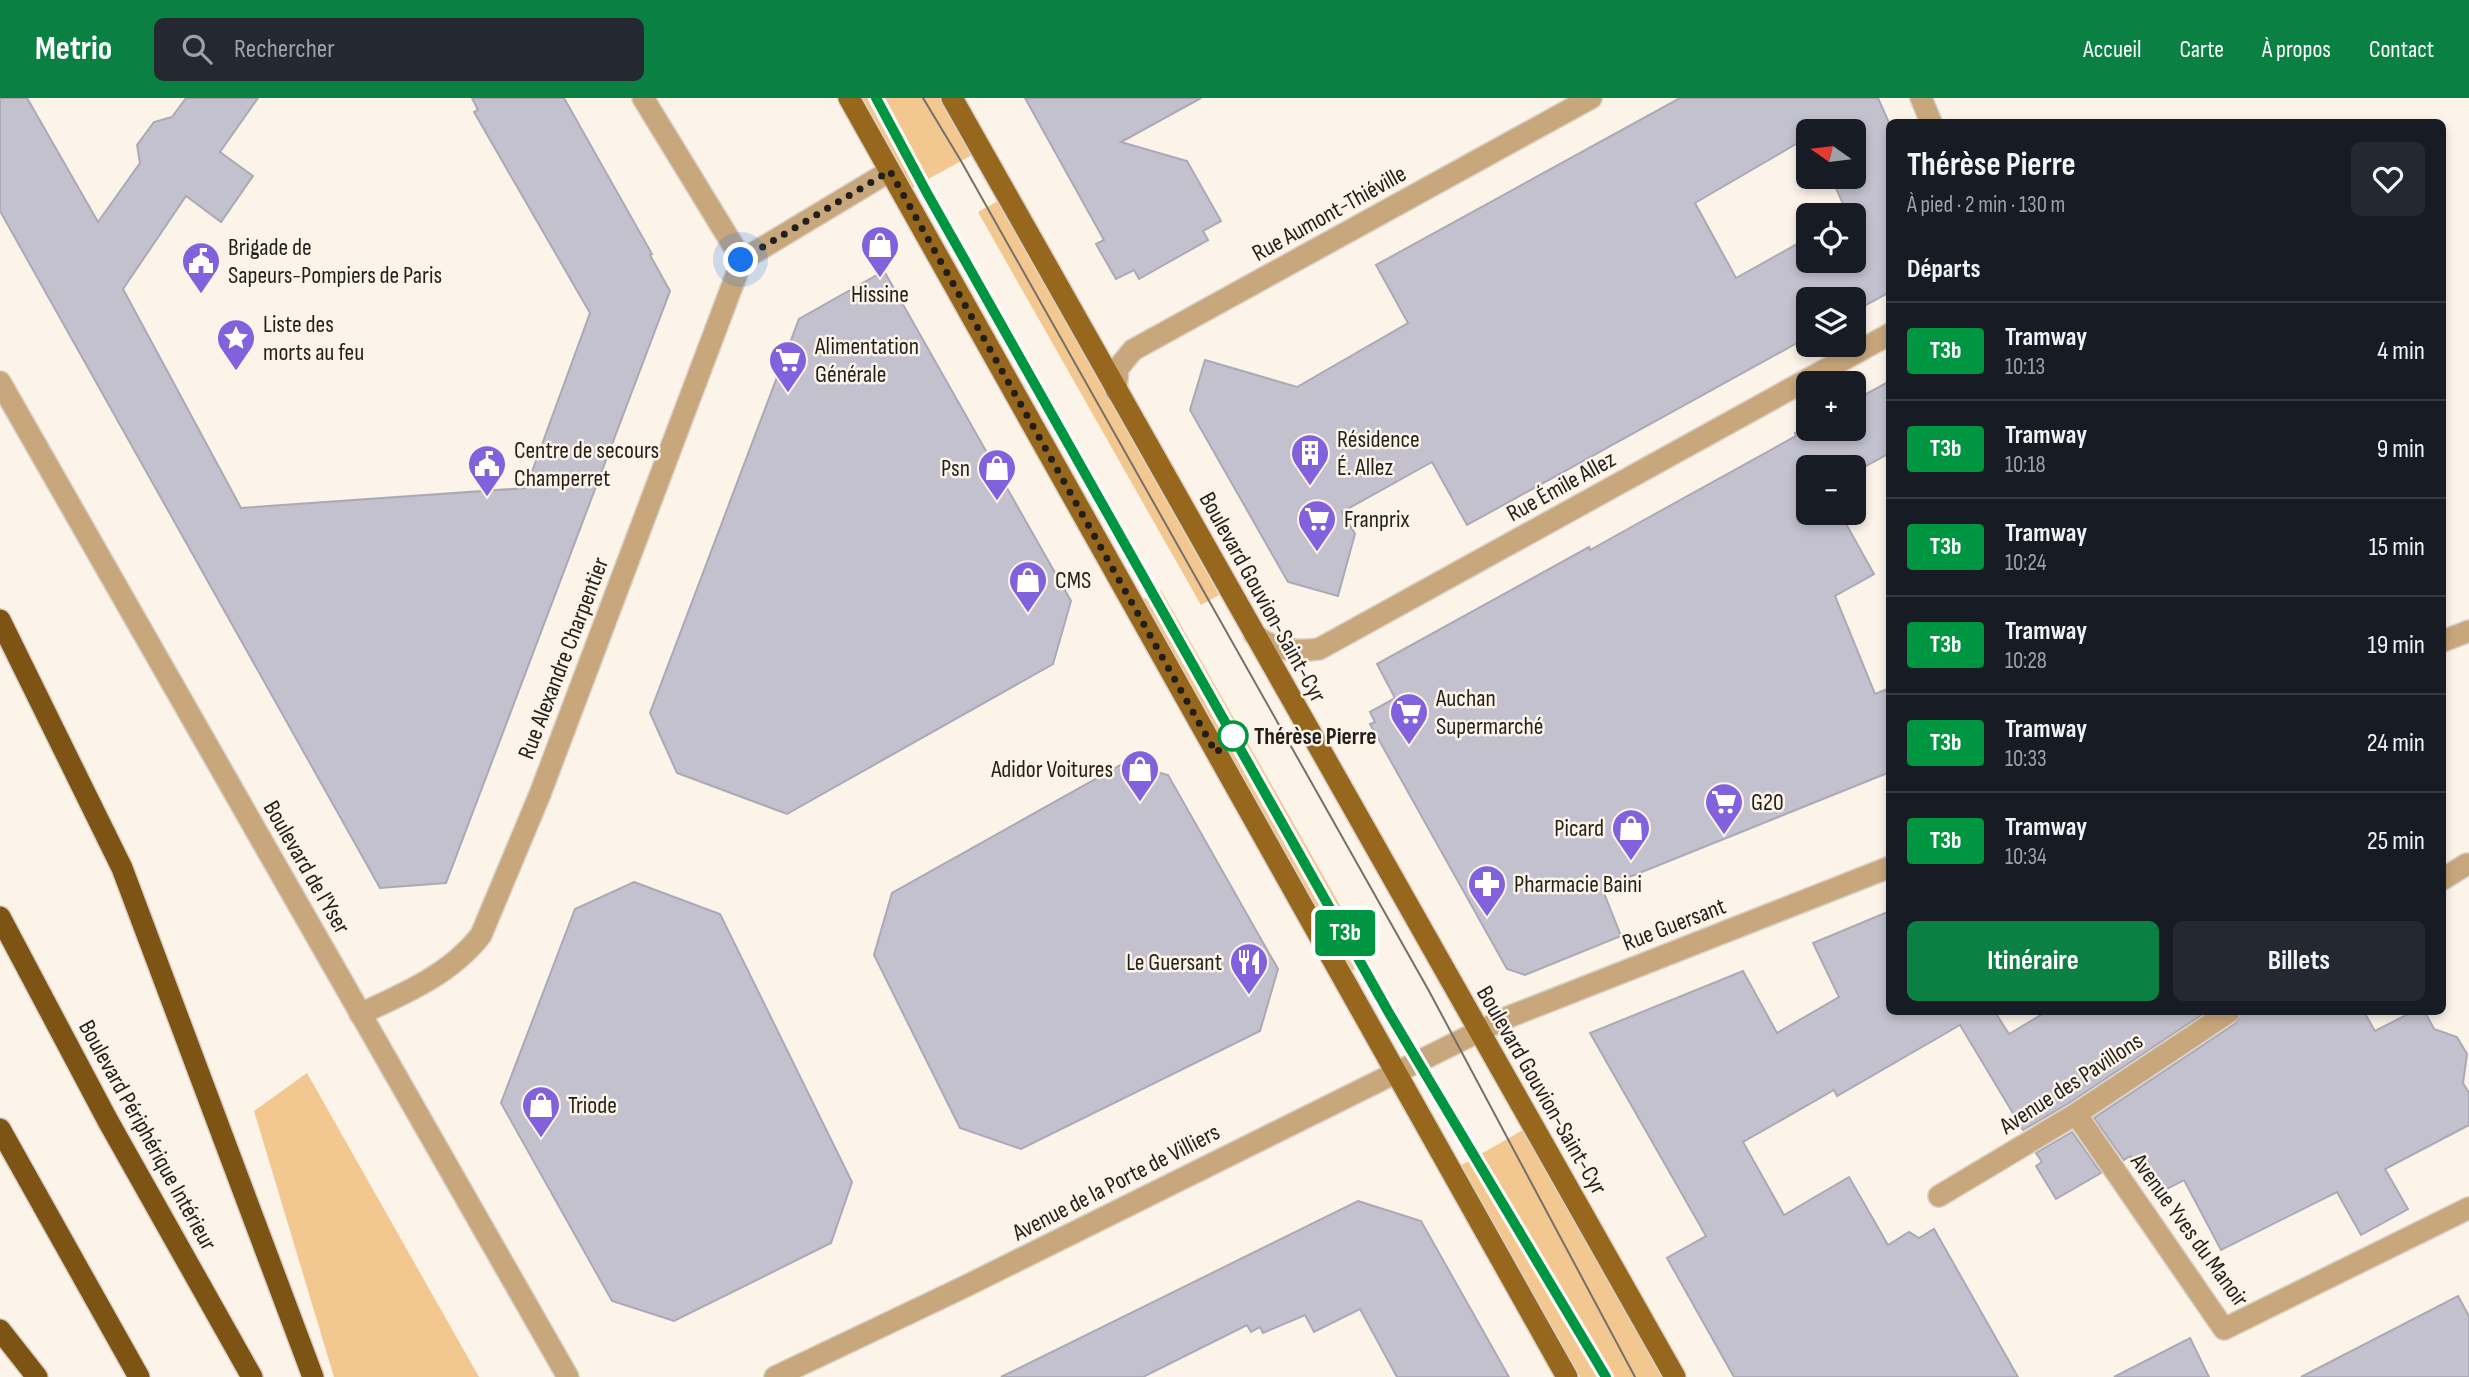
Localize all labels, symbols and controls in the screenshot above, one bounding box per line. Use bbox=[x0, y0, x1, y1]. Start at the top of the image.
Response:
search box bbox=[154, 18, 644, 81]
text: Metrio bbox=[35, 29, 112, 69]
icon: search bbox=[178, 30, 216, 68]
text: Rechercher bbox=[234, 34, 335, 65]
text: Accueil bbox=[2083, 35, 2142, 64]
text: Carte bbox=[2180, 35, 2224, 64]
text: À propos bbox=[2262, 35, 2331, 64]
text: Contact bbox=[2369, 35, 2434, 64]
north arrow bbox=[1796, 119, 1866, 189]
map controls bbox=[1796, 119, 1866, 525]
button: heart bbox=[2351, 142, 2425, 216]
text: Thérèse Pierre bbox=[1907, 145, 2076, 185]
street label: Rue Aumont-Thiéville bbox=[1247, 159, 1411, 268]
text: À pied · 2 min · 130 m bbox=[1907, 191, 2065, 219]
button: locate bbox=[1796, 203, 1866, 273]
shop icon: Hissine bbox=[859, 224, 901, 279]
place label: Brigade de Sapeurs-Pompiers de Paris bbox=[228, 233, 442, 290]
public building icon: Brigade de Sapeurs-Pompiers de Paris bbox=[180, 240, 222, 295]
your location bbox=[723, 242, 758, 277]
text: Départs bbox=[1907, 254, 1980, 285]
place label: Hissine bbox=[851, 280, 909, 309]
button: layers bbox=[1796, 287, 1866, 357]
place label: Liste des morts au feu bbox=[263, 310, 364, 367]
place icon: Liste des morts au feu bbox=[215, 317, 257, 372]
text: Tramway bbox=[2005, 322, 2087, 353]
place label: Alimentation Générale bbox=[814, 332, 919, 389]
text: T3b bbox=[1930, 336, 1961, 365]
text: 4 min bbox=[2377, 336, 2425, 367]
supermarket icon: Alimentation Générale bbox=[767, 339, 809, 394]
text: 10:13 bbox=[2005, 353, 2045, 381]
button: + bbox=[1796, 371, 1866, 441]
text: Tramway bbox=[2005, 420, 2087, 451]
place label: Résidence É. Allez bbox=[1337, 425, 1420, 482]
building icon: Résidence É. Allez bbox=[1289, 432, 1331, 487]
text: T3b bbox=[1930, 434, 1961, 463]
text: 9 min bbox=[2377, 434, 2425, 465]
place label: Centre de secours Champerret bbox=[514, 436, 659, 493]
public building icon: Centre de secours Champerret bbox=[466, 443, 508, 498]
street label: Rue Émile Allez bbox=[1502, 444, 1621, 528]
shop icon: Psn bbox=[976, 447, 1018, 502]
text: 10:18 bbox=[2005, 451, 2046, 479]
place label: Psn bbox=[941, 454, 970, 483]
button: − bbox=[1796, 455, 1866, 525]
street label: Boulevard Gouvion-Saint-Cyr bbox=[1193, 487, 1333, 708]
supermarket icon: Franprix bbox=[1296, 498, 1338, 553]
place label: Franprix bbox=[1344, 505, 1409, 534]
text: Tramway bbox=[2005, 518, 2087, 549]
text: T3b bbox=[1930, 532, 1961, 561]
text: 15 min bbox=[2369, 532, 2425, 563]
text: 10:24 bbox=[2005, 549, 2046, 577]
street label: Rue Alexandre Charpentier bbox=[512, 553, 615, 763]
shop icon: CMS bbox=[1007, 559, 1049, 614]
place label: CMS bbox=[1055, 566, 1091, 595]
text: Tramway bbox=[2005, 616, 2087, 647]
text: T3b bbox=[1930, 630, 1961, 659]
text: 19 min bbox=[2368, 630, 2425, 661]
text: 10:28 bbox=[2005, 647, 2047, 675]
place label: Auchan Supermarché bbox=[1435, 684, 1543, 741]
supermarket icon: Auchan Supermarché bbox=[1388, 691, 1430, 746]
text: Tramway bbox=[2005, 714, 2087, 745]
marker: Thérèse Pierre bbox=[1218, 721, 1248, 751]
place label: Thérèse Pierre bbox=[1254, 722, 1377, 751]
text: T3b bbox=[1930, 728, 1961, 757]
text: 24 min bbox=[2367, 728, 2425, 759]
text: 10:33 bbox=[2005, 745, 2047, 773]
shop icon: Adidor Voitures bbox=[1119, 748, 1161, 803]
place label: Adidor Voitures bbox=[990, 755, 1113, 784]
supermarket icon: G20 bbox=[1703, 781, 1745, 836]
place label: G20 bbox=[1751, 788, 1784, 817]
street label: Boulevard de l'Yser bbox=[257, 795, 356, 939]
shop icon: Picard bbox=[1610, 807, 1652, 862]
text: Tramway bbox=[2005, 812, 2087, 843]
place label: Picard bbox=[1554, 814, 1604, 843]
text: T3b bbox=[1930, 826, 1961, 855]
text: 25 min bbox=[2367, 826, 2425, 857]
text: 10:34 bbox=[2005, 843, 2047, 871]
pharmacy icon: Pharmacie Baini bbox=[1466, 863, 1508, 918]
place label: Pharmacie Baini bbox=[1514, 870, 1642, 899]
street label: Rue Guersant bbox=[1618, 892, 1730, 957]
line badge: T3b bbox=[1305, 910, 1385, 956]
text: T3b bbox=[1329, 918, 1361, 947]
button: Itinéraire bbox=[1907, 921, 2159, 1001]
button: Billets bbox=[2173, 921, 2425, 1001]
restaurant icon: Le Guersant bbox=[1228, 941, 1270, 996]
place label: Le Guersant bbox=[1126, 948, 1222, 977]
street label: Boulevard Gouvion-Saint-Cyr bbox=[1470, 981, 1613, 1200]
street label: Boulevard Périphérique Intérieur bbox=[72, 1015, 223, 1256]
street label: Avenue des Pavillons bbox=[1993, 1026, 2148, 1141]
shop icon: Triode bbox=[520, 1084, 562, 1139]
place label: Triode bbox=[568, 1091, 617, 1120]
street label: Avenue de la Porte de Villiers bbox=[1007, 1118, 1225, 1248]
street label: Avenue Yves du Manoir bbox=[2124, 1147, 2255, 1313]

